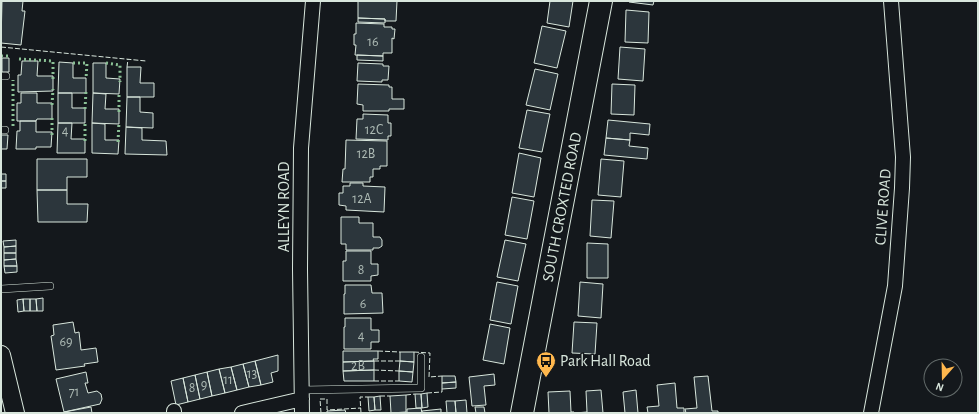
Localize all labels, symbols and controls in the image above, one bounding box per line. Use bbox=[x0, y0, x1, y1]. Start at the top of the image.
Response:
house number: 16 bbox=[367, 35, 379, 49]
house number: 12C bbox=[365, 123, 383, 137]
house number: 4 bbox=[62, 124, 69, 138]
street label: SOUTH CROXTED ROAD bbox=[540, 131, 584, 283]
house number: 12B bbox=[357, 147, 375, 161]
street label: ALLEYN ROAD bbox=[276, 162, 292, 252]
street label: CLIVE ROAD bbox=[872, 168, 894, 246]
house number: 12A bbox=[352, 192, 372, 206]
house number: 8 bbox=[358, 263, 364, 277]
house number: 6 bbox=[360, 297, 366, 311]
house number: 4 bbox=[358, 329, 365, 343]
house number: 69 bbox=[59, 335, 73, 349]
bus stop icon: Park Hall Road bbox=[535, 350, 557, 378]
place label: Park Hall Road bbox=[560, 353, 651, 369]
north arrow bbox=[923, 358, 963, 398]
house number: 2B bbox=[351, 359, 365, 373]
house number: 13 bbox=[247, 367, 258, 381]
house number: 11 bbox=[223, 373, 233, 387]
house number: 9 bbox=[201, 378, 207, 392]
text: N bbox=[934, 380, 945, 393]
house number: 8 bbox=[189, 381, 195, 395]
house number: 71 bbox=[69, 385, 79, 399]

